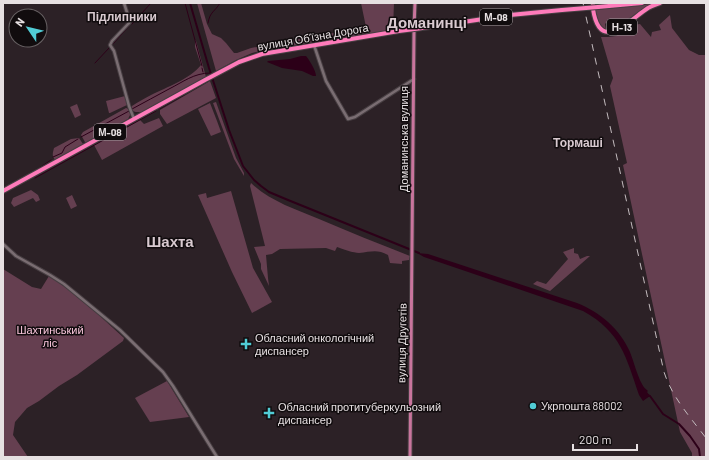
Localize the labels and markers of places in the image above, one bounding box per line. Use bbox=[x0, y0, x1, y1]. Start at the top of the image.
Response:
place label: Обласний онкологічний диспансер bbox=[255, 331, 374, 357]
marker: Обласний онкологічний диспансер bbox=[240, 338, 252, 350]
place label: Укрпошта 88002 bbox=[541, 399, 622, 412]
place label: Обласний протитуберкульозний диспансер bbox=[278, 400, 441, 426]
marker: Укрпошта 88002 bbox=[528, 401, 538, 411]
marker: Обласний протитуберкульозний диспансер bbox=[263, 407, 275, 419]

